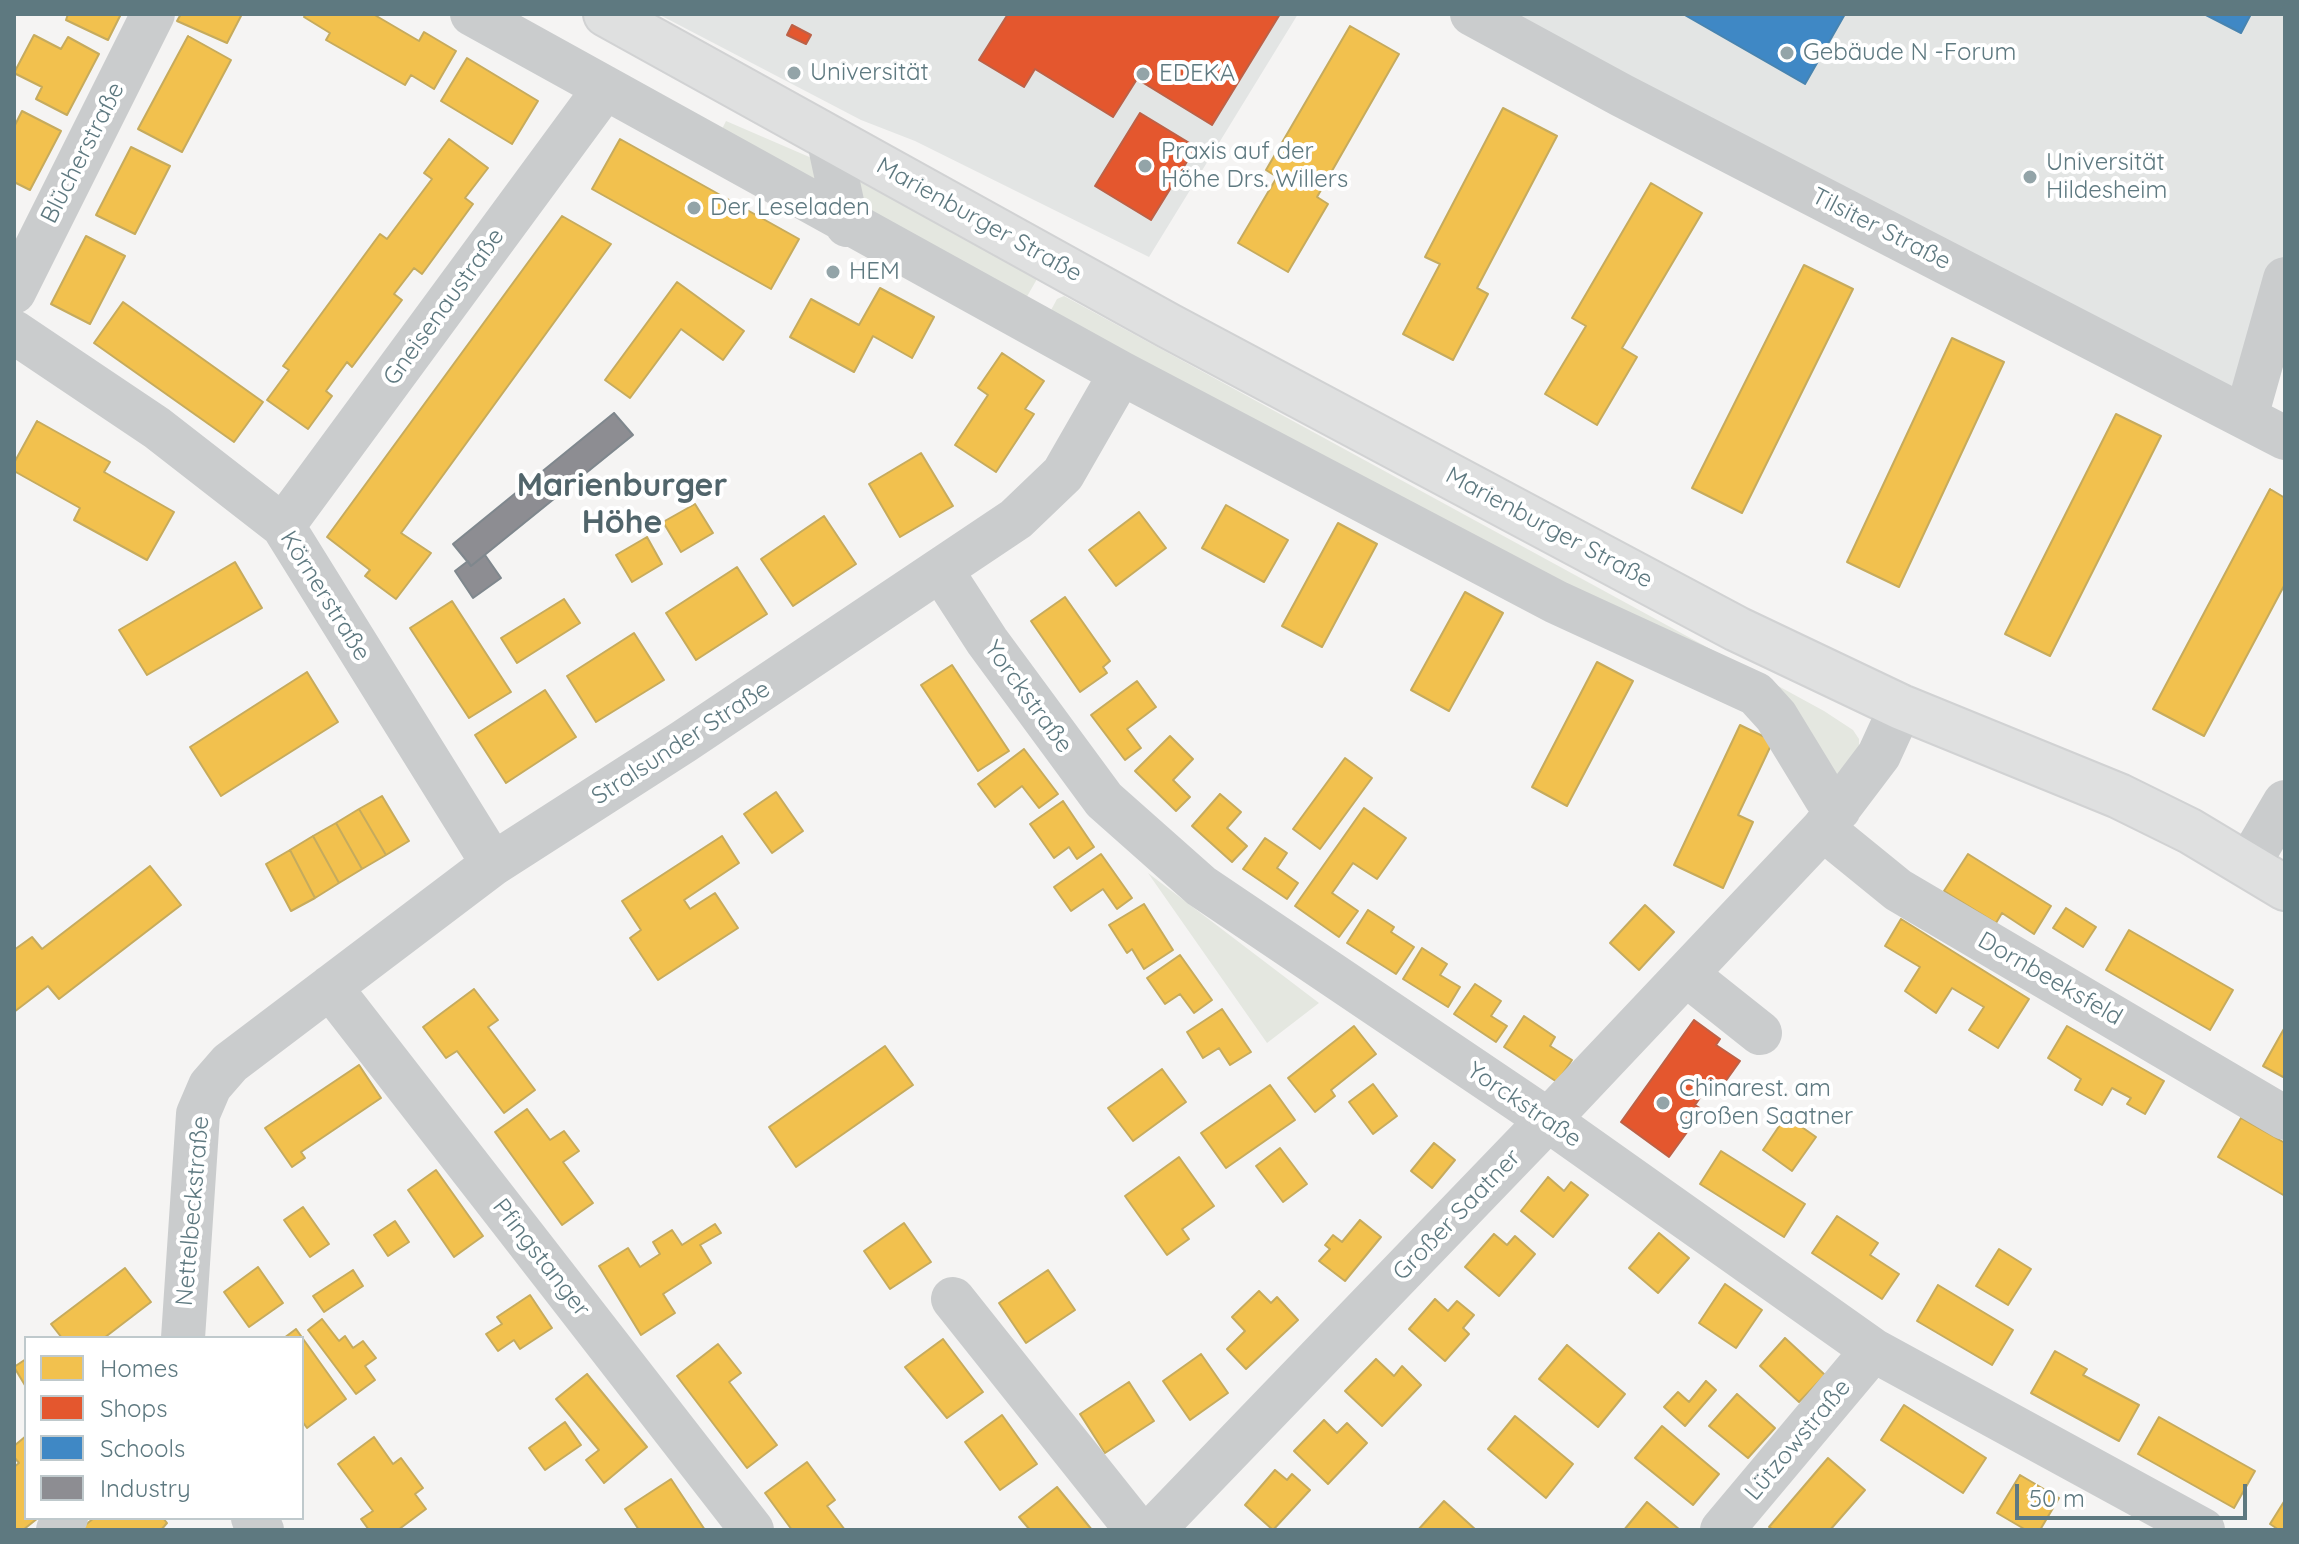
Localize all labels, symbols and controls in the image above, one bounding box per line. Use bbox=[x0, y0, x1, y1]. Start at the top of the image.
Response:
place label: Gebäude N -Forum bbox=[1803, 39, 2016, 67]
marker: Gebäude N -Forum bbox=[1778, 44, 1796, 62]
place label: Universität bbox=[810, 59, 929, 87]
place label: EDEKA bbox=[1159, 60, 1235, 88]
marker: Universität bbox=[785, 64, 803, 82]
marker: EDEKA bbox=[1134, 65, 1152, 83]
street label: Blücherstraße bbox=[35, 78, 131, 228]
place label: Praxis auf der Höhe Drs. Willers bbox=[1161, 138, 1348, 194]
place label: Universität Hildesheim bbox=[2046, 149, 2167, 205]
street label: Marienburger Straße bbox=[871, 152, 1087, 288]
marker: Praxis auf der Höhe Drs. Willers bbox=[1136, 157, 1154, 175]
marker: Universität Hildesheim bbox=[2021, 168, 2039, 186]
street label: Tilsiter Straße bbox=[1807, 182, 1955, 276]
place label: Der Leseladen bbox=[710, 194, 870, 222]
marker: Der Leseladen bbox=[685, 199, 703, 217]
street label: Gneisenaustraße bbox=[377, 223, 511, 391]
place label: HEM bbox=[849, 258, 900, 286]
marker: HEM bbox=[824, 263, 842, 281]
street label: Marienburger Straße bbox=[1441, 461, 1657, 595]
district label: Marienburger Höhe bbox=[517, 467, 727, 542]
street label: Körnerstraße bbox=[274, 526, 376, 666]
street label: Yorckstraße bbox=[978, 635, 1078, 759]
street label: Stralsunder Straße bbox=[587, 675, 775, 811]
street label: Dornbeeksfeld bbox=[1973, 926, 2127, 1032]
street label: Yorckstraße bbox=[1461, 1056, 1587, 1154]
place label: Chinarest. am großen Saatner bbox=[1679, 1075, 1853, 1131]
marker: Chinarest. am großen Saatner bbox=[1654, 1094, 1672, 1112]
street label: Nettelbeckstraße bbox=[170, 1115, 216, 1307]
street label: Großer Saatner bbox=[1387, 1143, 1527, 1287]
street label: Pfingstanger bbox=[486, 1193, 596, 1323]
legend bbox=[24, 1336, 304, 1520]
text: Homes bbox=[100, 1353, 178, 1383]
street label: Lützowstraße bbox=[1739, 1374, 1857, 1506]
text: Shops bbox=[100, 1393, 167, 1423]
text: Schools bbox=[100, 1433, 185, 1463]
scale bar bbox=[2019, 1468, 2251, 1518]
text: Industry bbox=[100, 1473, 191, 1503]
text: 50 m bbox=[2029, 1483, 2085, 1513]

